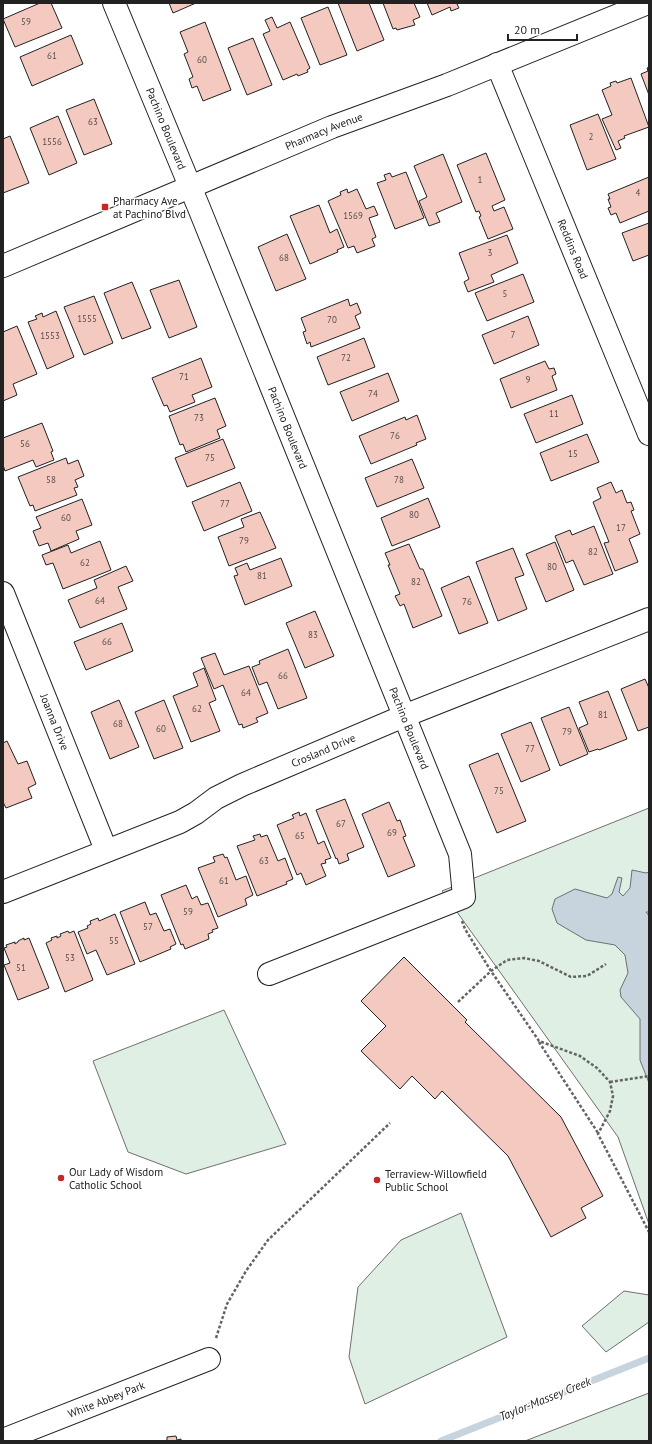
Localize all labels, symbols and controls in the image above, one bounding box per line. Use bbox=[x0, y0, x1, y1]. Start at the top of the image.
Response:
house number: 59 bbox=[21, 16, 31, 27]
scale bar bbox=[508, 16, 577, 42]
text: 20 m bbox=[514, 22, 540, 37]
house number: 61 bbox=[47, 50, 57, 61]
house number: 60 bbox=[197, 54, 207, 65]
street label: Pachino Boulevard bbox=[143, 86, 189, 172]
street label: Pharmacy Avenue bbox=[283, 109, 365, 153]
house number: 63 bbox=[88, 116, 98, 127]
house number: 2 bbox=[589, 131, 594, 142]
house number: 1556 bbox=[42, 136, 62, 147]
house number: 1 bbox=[478, 174, 483, 185]
house number: 4 bbox=[636, 187, 641, 198]
place label: Pharmacy Ave at Pachino Blvd bbox=[113, 194, 186, 221]
marker: Pharmacy Ave at Pachino Blvd bbox=[100, 202, 110, 212]
house number: 1569 bbox=[343, 210, 363, 221]
street label: Reddins Road bbox=[554, 217, 592, 281]
house number: 3 bbox=[488, 247, 493, 258]
house number: 68 bbox=[279, 252, 289, 263]
house number: 5 bbox=[503, 288, 508, 299]
house number: 1555 bbox=[77, 313, 97, 324]
house number: 70 bbox=[327, 314, 337, 325]
house number: 7 bbox=[511, 329, 516, 340]
house number: 1553 bbox=[40, 330, 60, 341]
house number: 72 bbox=[341, 352, 351, 363]
house number: 71 bbox=[179, 371, 189, 382]
house number: 9 bbox=[526, 374, 531, 385]
street label: Pachino Boulevard bbox=[265, 385, 311, 471]
house number: 74 bbox=[368, 388, 378, 399]
house number: 11 bbox=[549, 408, 559, 419]
house number: 73 bbox=[194, 412, 204, 423]
house number: 76 bbox=[390, 430, 400, 441]
house number: 56 bbox=[20, 438, 30, 449]
house number: 15 bbox=[568, 448, 578, 459]
house number: 75 bbox=[205, 452, 215, 463]
house number: 58 bbox=[46, 474, 56, 485]
house number: 78 bbox=[394, 474, 404, 485]
house number: 77 bbox=[220, 498, 230, 509]
house number: 80 bbox=[409, 509, 419, 520]
house number: 60 bbox=[61, 512, 71, 523]
house number: 17 bbox=[616, 522, 626, 533]
house number: 79 bbox=[239, 535, 249, 546]
house number: 82 bbox=[588, 546, 598, 557]
house number: 62 bbox=[80, 557, 90, 568]
house number: 80 bbox=[547, 561, 557, 572]
house number: 81 bbox=[257, 570, 267, 581]
house number: 82 bbox=[411, 576, 421, 587]
house number: 64 bbox=[95, 595, 105, 606]
house number: 76 bbox=[462, 596, 472, 607]
house number: 83 bbox=[308, 629, 318, 640]
house number: 66 bbox=[102, 636, 112, 647]
house number: 66 bbox=[278, 670, 288, 681]
street label: Pachino Boulevard bbox=[386, 685, 432, 771]
house number: 64 bbox=[241, 687, 251, 698]
street label: Joanna Drive bbox=[37, 691, 72, 753]
house number: 62 bbox=[192, 703, 202, 714]
house number: 81 bbox=[598, 709, 608, 720]
house number: 68 bbox=[113, 718, 123, 729]
house number: 60 bbox=[156, 723, 166, 734]
house number: 79 bbox=[562, 726, 572, 737]
street label: Crosland Drive bbox=[289, 730, 358, 770]
house number: 77 bbox=[525, 743, 535, 754]
house number: 75 bbox=[494, 785, 504, 796]
house number: 67 bbox=[336, 818, 346, 829]
house number: 69 bbox=[387, 827, 397, 838]
house number: 65 bbox=[295, 830, 305, 841]
house number: 63 bbox=[259, 855, 269, 866]
house number: 61 bbox=[219, 875, 229, 886]
house number: 59 bbox=[183, 906, 193, 917]
house number: 57 bbox=[143, 921, 153, 932]
house number: 55 bbox=[109, 935, 119, 946]
house number: 53 bbox=[65, 952, 75, 963]
house number: 51 bbox=[16, 962, 26, 973]
place label: Our Lady of Wisdom Catholic School bbox=[69, 1165, 163, 1192]
place label: Terraview-Willowfield Public School bbox=[385, 1167, 487, 1194]
marker: Our Lady of Wisdom Catholic School bbox=[56, 1173, 66, 1183]
marker: Terraview-Willowfield Public School bbox=[372, 1175, 382, 1185]
water label: Taylor-Massey Creek bbox=[497, 1373, 594, 1424]
street label: White Abbey Park bbox=[66, 1378, 147, 1421]

